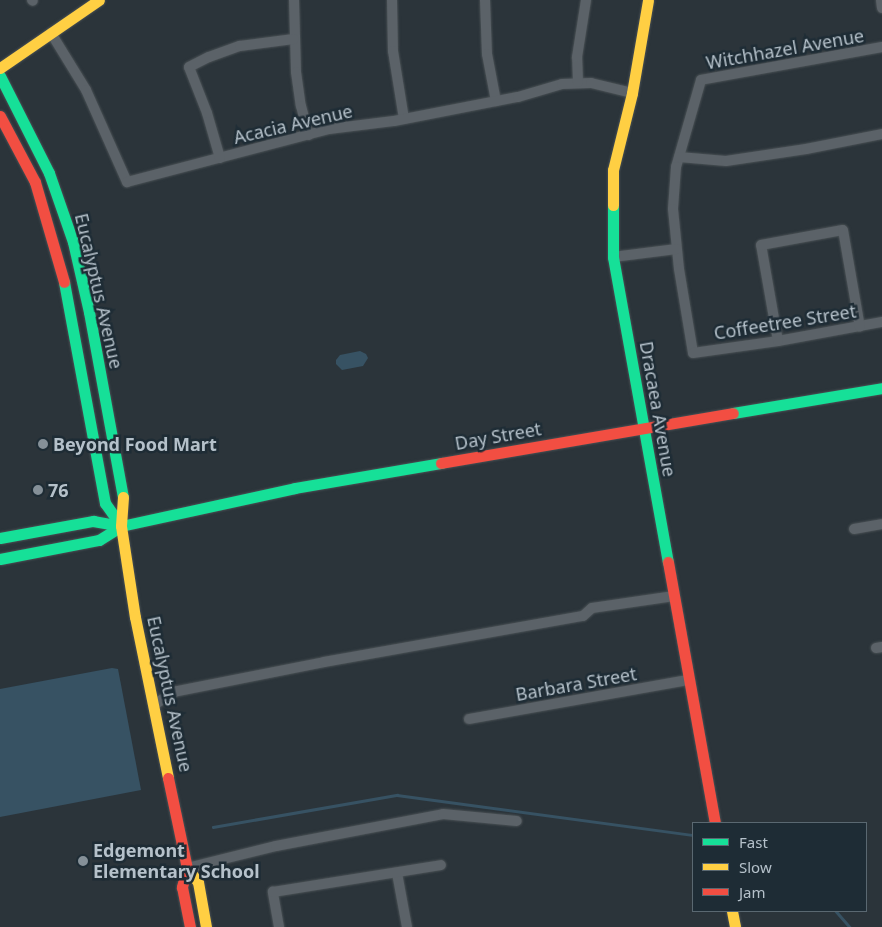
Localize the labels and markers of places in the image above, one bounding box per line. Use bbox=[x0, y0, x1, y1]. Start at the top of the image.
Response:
place label: Beyond Food Mart bbox=[53, 433, 217, 455]
marker: Beyond Food Mart bbox=[37, 438, 49, 450]
place label: 76 bbox=[48, 479, 69, 501]
marker: 76 bbox=[32, 484, 44, 496]
place label: Edgemont Elementary School bbox=[93, 840, 260, 882]
marker: Edgemont Elementary School bbox=[77, 855, 89, 867]

